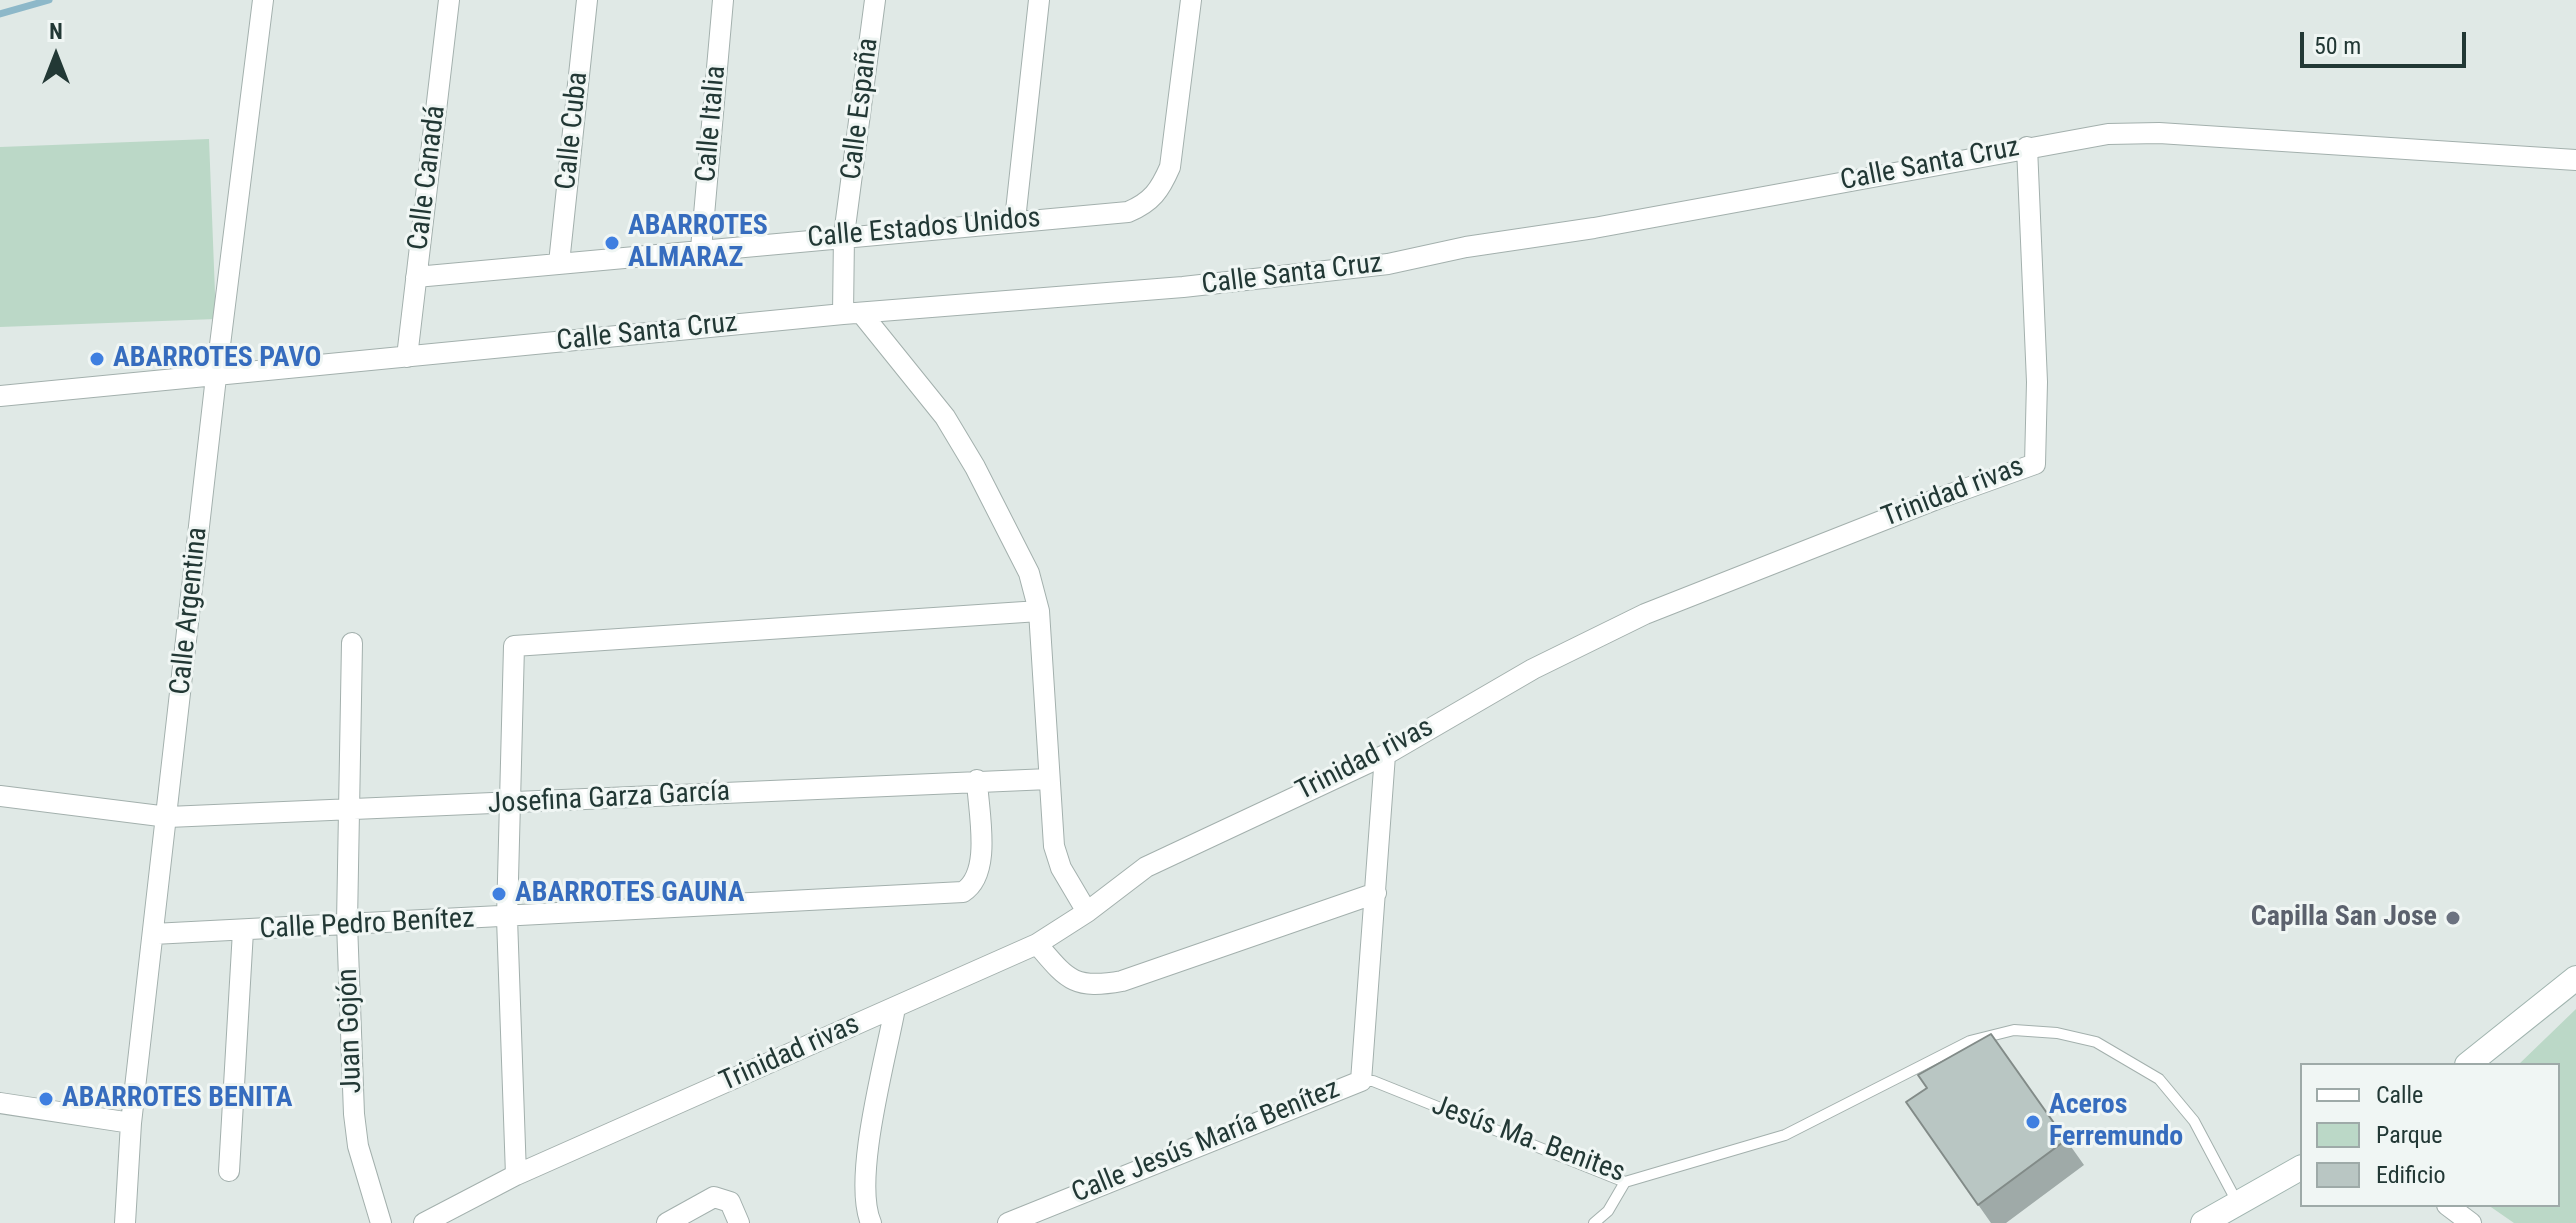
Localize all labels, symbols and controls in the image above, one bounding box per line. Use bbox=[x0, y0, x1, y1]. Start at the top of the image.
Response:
north arrow bbox=[16, 16, 96, 96]
scale bar bbox=[2304, 16, 2470, 66]
text: N bbox=[49, 19, 63, 44]
text: 50 m bbox=[2314, 32, 2361, 60]
street label: Calle España bbox=[836, 36, 886, 182]
street label: Calle Italia bbox=[690, 64, 734, 184]
street label: Calle Cuba bbox=[550, 70, 596, 192]
street label: Calle Canadá bbox=[402, 104, 454, 252]
street label: Calle Santa Cruz bbox=[1838, 131, 2022, 199]
street label: Calle Estados Unidos bbox=[806, 202, 1042, 256]
place label: ABARROTES ALMARAZ bbox=[628, 210, 768, 276]
marker: ABARROTES ALMARAZ bbox=[603, 234, 621, 252]
street label: Calle Santa Cruz bbox=[1200, 247, 1384, 303]
street label: Calle Santa Cruz bbox=[555, 307, 739, 359]
place label: ABARROTES PAVO bbox=[113, 342, 321, 376]
marker: ABARROTES PAVO bbox=[88, 350, 106, 368]
street label: Trinidad rivas bbox=[1877, 451, 2029, 535]
street label: Calle Argentina bbox=[164, 526, 216, 696]
street label: Trinidad rivas bbox=[1291, 711, 1439, 809]
street label: Josefina Garza García bbox=[487, 776, 731, 822]
place label: ABARROTES GAUNA bbox=[515, 877, 744, 911]
marker: ABARROTES GAUNA bbox=[490, 885, 508, 903]
place label: Capilla San Jose bbox=[2251, 901, 2437, 935]
street label: Calle Pedro Benítez bbox=[259, 903, 475, 947]
marker: Capilla San Jose bbox=[2444, 909, 2462, 927]
street label: Juan Gojón bbox=[332, 968, 370, 1094]
street label: Trinidad rivas bbox=[715, 1008, 865, 1100]
legend bbox=[2300, 1063, 2560, 1207]
street label: Calle Jesús María Benítez bbox=[1067, 1073, 1345, 1211]
text: Calle bbox=[2376, 1081, 2423, 1109]
place label: ABARROTES BENITA bbox=[62, 1082, 292, 1116]
street label: Jesús Ma. Benites bbox=[1427, 1089, 1629, 1191]
place label: Aceros Ferremundo bbox=[2049, 1089, 2183, 1155]
marker: ABARROTES BENITA bbox=[37, 1090, 55, 1108]
marker: Aceros Ferremundo bbox=[2024, 1113, 2042, 1131]
text: Parque bbox=[2376, 1121, 2443, 1149]
text: Edificio bbox=[2376, 1161, 2446, 1189]

